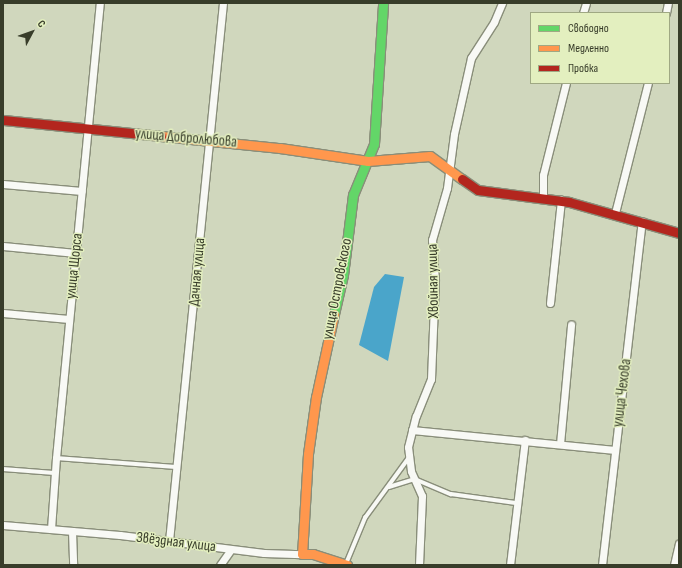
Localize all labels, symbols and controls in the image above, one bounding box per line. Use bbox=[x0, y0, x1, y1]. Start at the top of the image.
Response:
north arrow bbox=[12, 12, 52, 52]
legend bbox=[530, 12, 670, 84]
text: С bbox=[35, 17, 48, 30]
text: Свободно bbox=[568, 21, 609, 36]
text: Медленно bbox=[568, 41, 609, 56]
text: Пробка bbox=[568, 61, 598, 76]
street label: улица Добролюбова bbox=[134, 125, 238, 151]
street label: улица Щорса bbox=[62, 232, 86, 300]
street label: Дачная улица bbox=[185, 237, 209, 307]
street label: улица Островского bbox=[318, 237, 356, 341]
street label: Хвойная улица bbox=[423, 244, 443, 318]
street label: улица Чехова bbox=[609, 358, 635, 428]
street label: Звёздная улица bbox=[135, 528, 217, 556]

